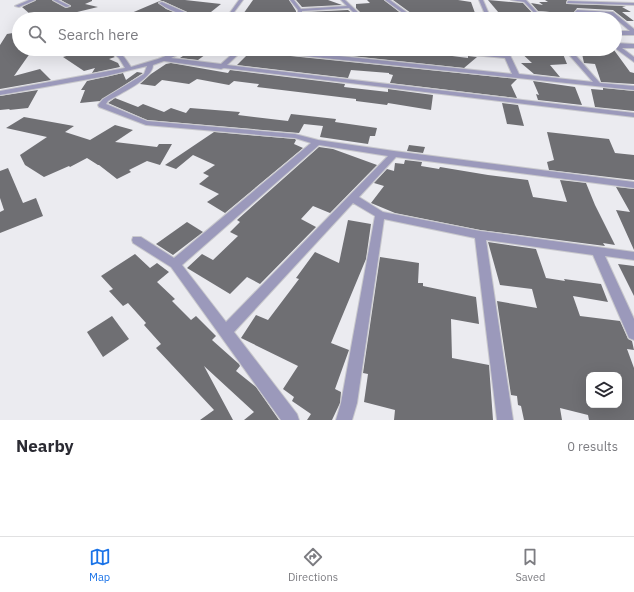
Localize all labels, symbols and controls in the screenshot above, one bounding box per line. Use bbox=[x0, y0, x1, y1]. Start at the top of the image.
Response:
search box bbox=[12, 12, 622, 56]
icon: search bbox=[26, 23, 48, 45]
text: Search here bbox=[58, 25, 138, 44]
map controls bbox=[586, 372, 622, 408]
button: layers bbox=[586, 372, 622, 408]
text: Nearby bbox=[16, 435, 74, 457]
text: 0 results bbox=[567, 438, 618, 455]
tab: Map bbox=[89, 546, 111, 584]
tab: Directions bbox=[288, 546, 338, 584]
tab: Saved bbox=[515, 546, 545, 584]

